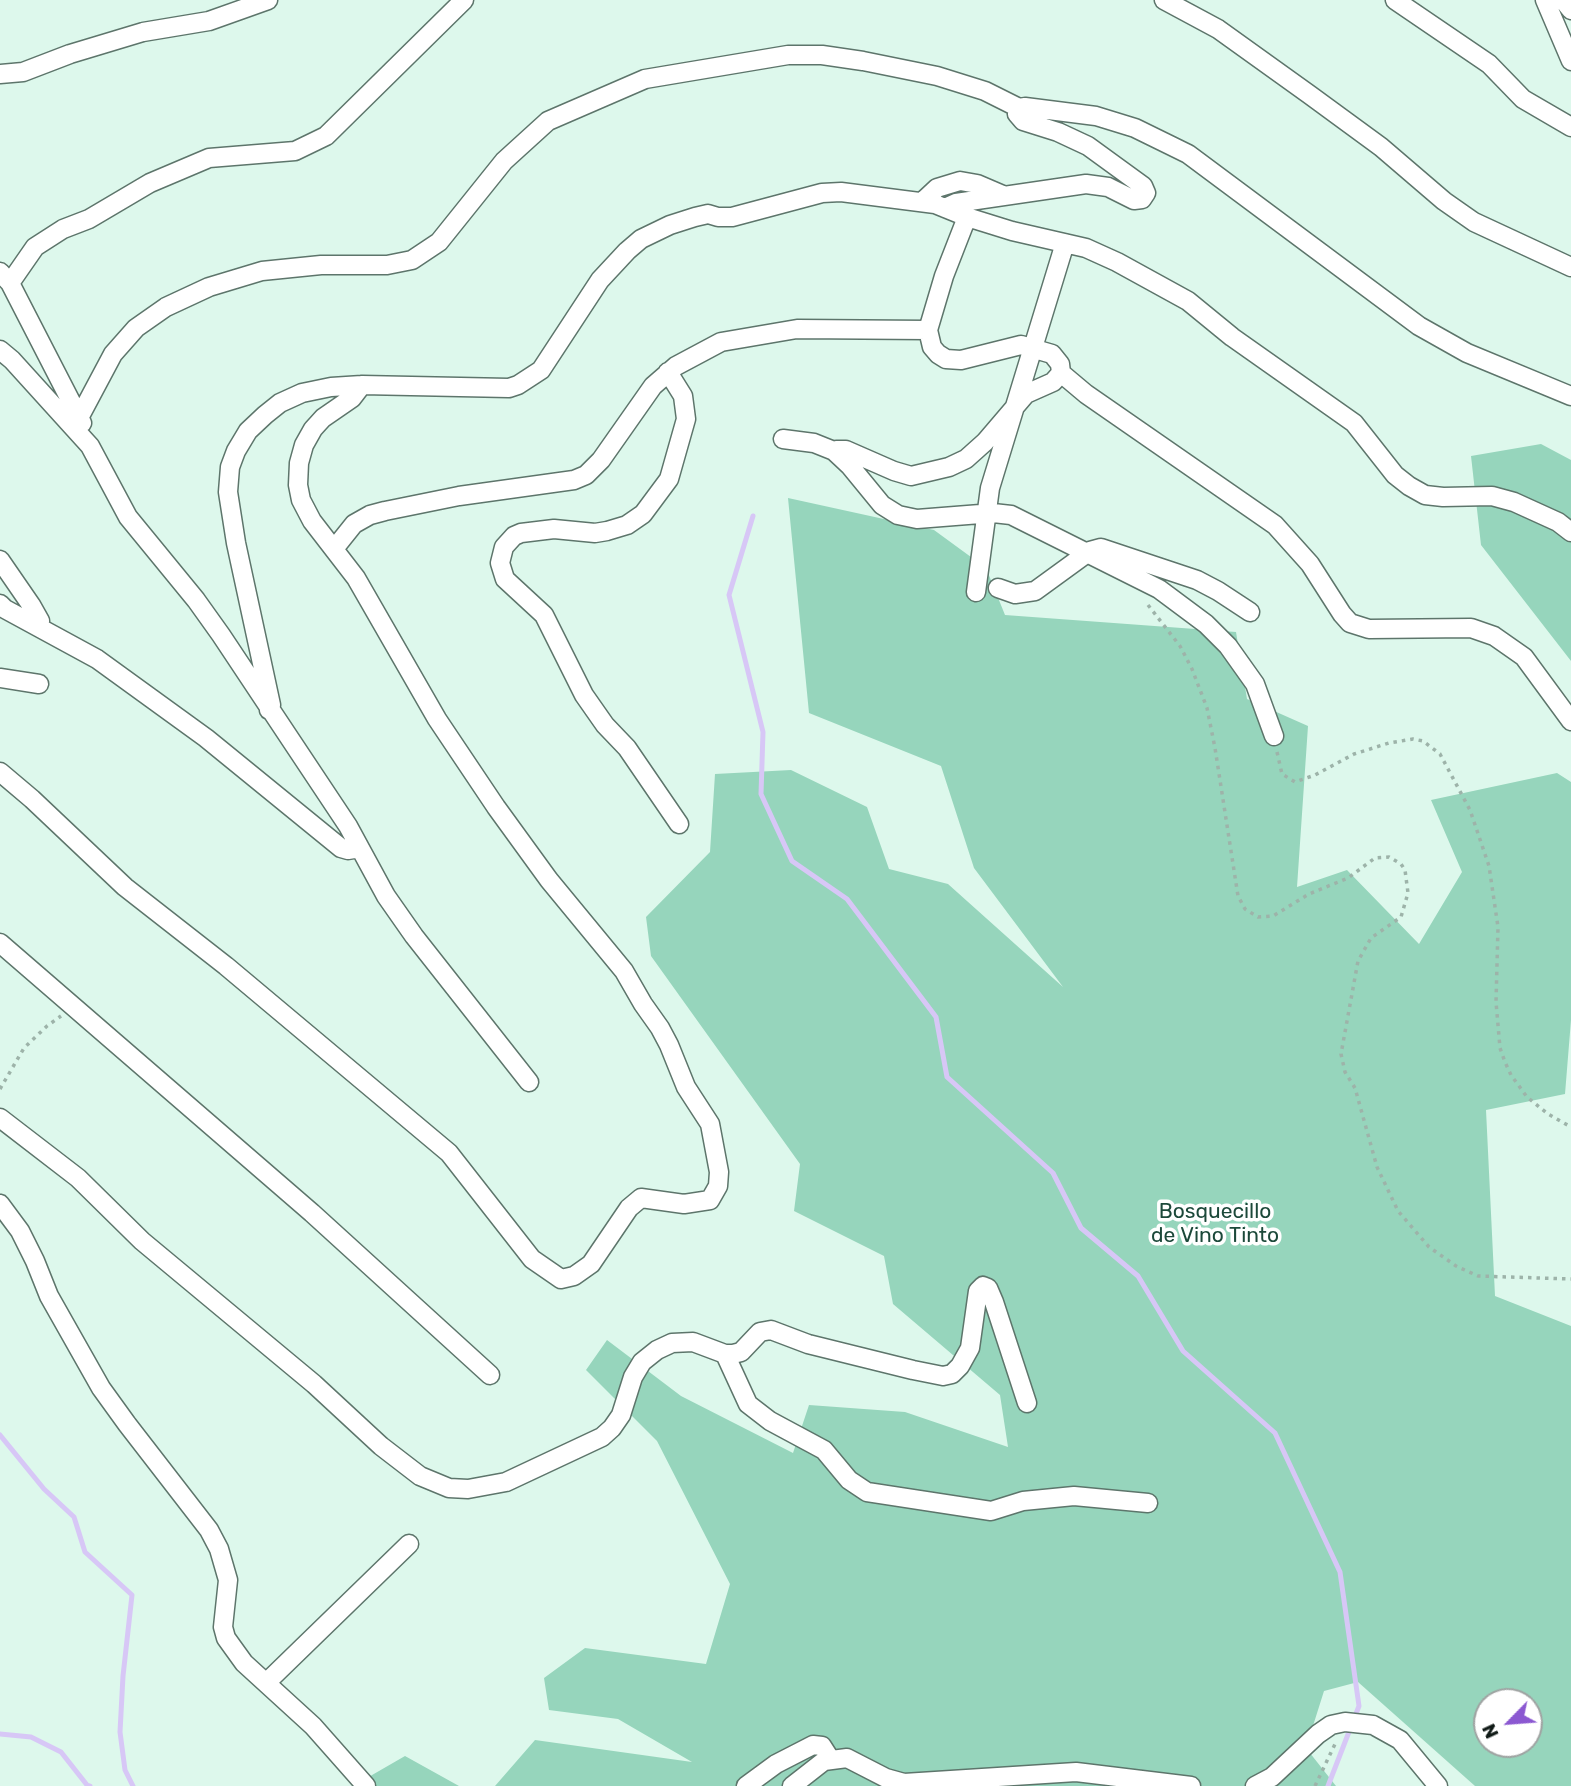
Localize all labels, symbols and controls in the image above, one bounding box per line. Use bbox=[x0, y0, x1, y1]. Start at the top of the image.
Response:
park label: Bosquecillo de Vino Tinto bbox=[1151, 1199, 1279, 1249]
north arrow bbox=[1473, 1688, 1543, 1758]
text: N bbox=[1477, 1720, 1504, 1742]

